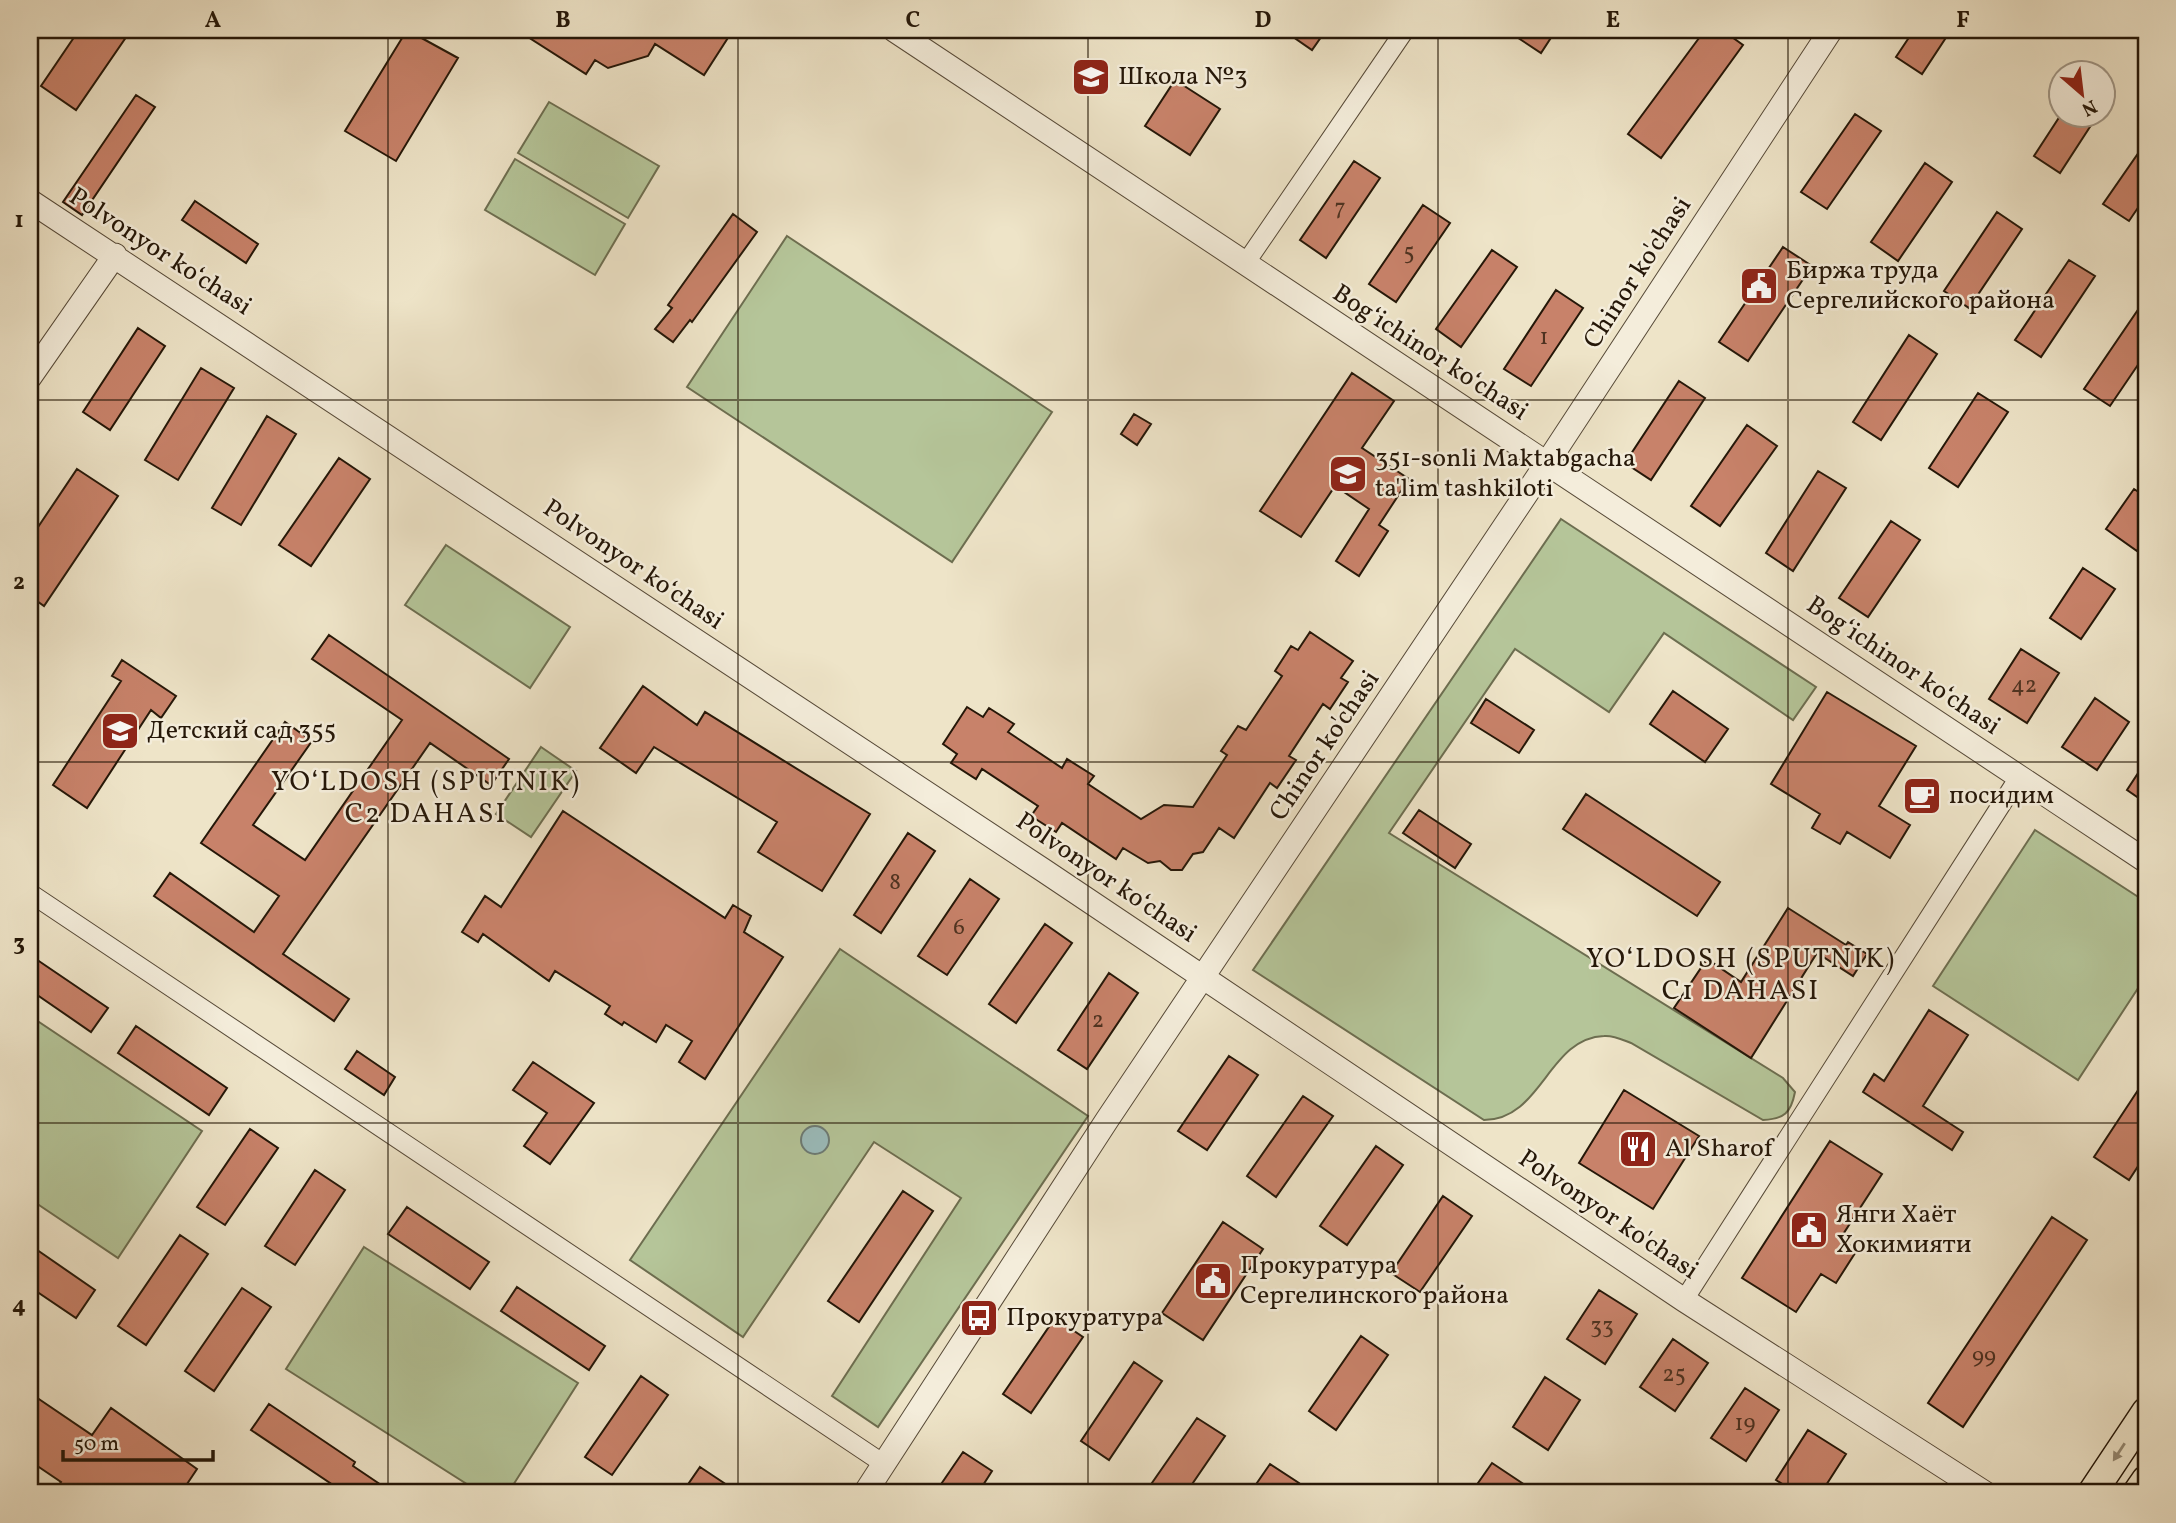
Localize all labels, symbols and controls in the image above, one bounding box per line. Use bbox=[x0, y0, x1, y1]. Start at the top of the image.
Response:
text: A bbox=[205, 5, 221, 37]
text: B bbox=[555, 5, 571, 37]
text: C bbox=[906, 5, 920, 37]
text: D bbox=[1255, 5, 1272, 37]
text: E bbox=[1606, 5, 1620, 37]
text: F bbox=[1956, 5, 1970, 37]
school or university icon: Школа №3 bbox=[1070, 56, 1112, 98]
place label: Школа №3 bbox=[1118, 59, 1248, 95]
north arrow bbox=[2046, 60, 2116, 130]
text: N bbox=[2077, 93, 2101, 122]
street label: Polvonyor koʻchasi bbox=[62, 179, 258, 325]
street label: Chinor ko'chasi bbox=[1575, 190, 1701, 356]
house number: 7 bbox=[1334, 193, 1346, 225]
text: 1 bbox=[14, 205, 24, 237]
house number: 5 bbox=[1403, 237, 1415, 269]
place label: Биржа труда Сергелийского района bbox=[1786, 253, 2055, 319]
public building icon: Биржа труда Сергелийского района bbox=[1738, 265, 1780, 307]
street label: Bogʻichinor koʻchasi bbox=[1325, 276, 1535, 430]
house number: 1 bbox=[1540, 322, 1548, 354]
place label: 351-sonli Maktabgacha ta'lim tashkiloti bbox=[1375, 441, 1636, 507]
school or university icon: 351-sonli Maktabgacha ta'lim tashkiloti bbox=[1327, 453, 1369, 495]
street label: Polvonyor koʻchasi bbox=[535, 491, 731, 639]
text: 2 bbox=[13, 567, 25, 599]
street label: Bogʻichinor koʻchasi bbox=[1799, 588, 2007, 744]
street label: Chinor ko'chasi bbox=[1261, 664, 1389, 828]
house number: 42 bbox=[2011, 670, 2037, 702]
school or university icon: Детский сад 355 bbox=[99, 710, 141, 752]
place label: Детский сад 355 bbox=[147, 713, 336, 749]
district label: YO‘LDOSH (SPUTNIK) C2 DAHASI bbox=[271, 763, 581, 834]
cafe icon: посидим bbox=[1901, 775, 1943, 817]
place label: посидим bbox=[1949, 778, 2054, 814]
street label: Polvonyor koʻchasi bbox=[1008, 804, 1204, 952]
house number: 8 bbox=[889, 867, 901, 899]
house number: 6 bbox=[953, 912, 965, 944]
text: 3 bbox=[13, 928, 25, 960]
district label: YO‘LDOSH (SPUTNIK) C1 DAHASI bbox=[1586, 940, 1896, 1011]
house number: 2 bbox=[1092, 1005, 1104, 1037]
restaurant icon: Al Sharof bbox=[1617, 1128, 1659, 1170]
place label: Al Sharof bbox=[1665, 1131, 1775, 1167]
street label: Polvonyor ko'chasi bbox=[1511, 1141, 1705, 1289]
place label: Янги Хаёт Хокимияти bbox=[1836, 1197, 1972, 1263]
public building icon: Янги Хаёт Хокимияти bbox=[1788, 1209, 1830, 1251]
place label: Прокуратура Сергелинского района bbox=[1240, 1248, 1509, 1314]
public building icon: Прокуратура Сергелинского района bbox=[1192, 1260, 1234, 1302]
text: 4 bbox=[12, 1290, 26, 1322]
bus stop icon: Прокуратура bbox=[958, 1297, 1000, 1339]
place label: Прокуратура bbox=[1006, 1300, 1163, 1336]
house number: 33 bbox=[1590, 1311, 1614, 1343]
house number: 99 bbox=[1972, 1341, 1996, 1373]
house number: 25 bbox=[1662, 1359, 1686, 1391]
house number: 19 bbox=[1735, 1408, 1755, 1440]
scale bar bbox=[63, 1418, 214, 1462]
text: 50 m bbox=[74, 1430, 119, 1459]
one-way arrow bbox=[2113, 1443, 2126, 1462]

